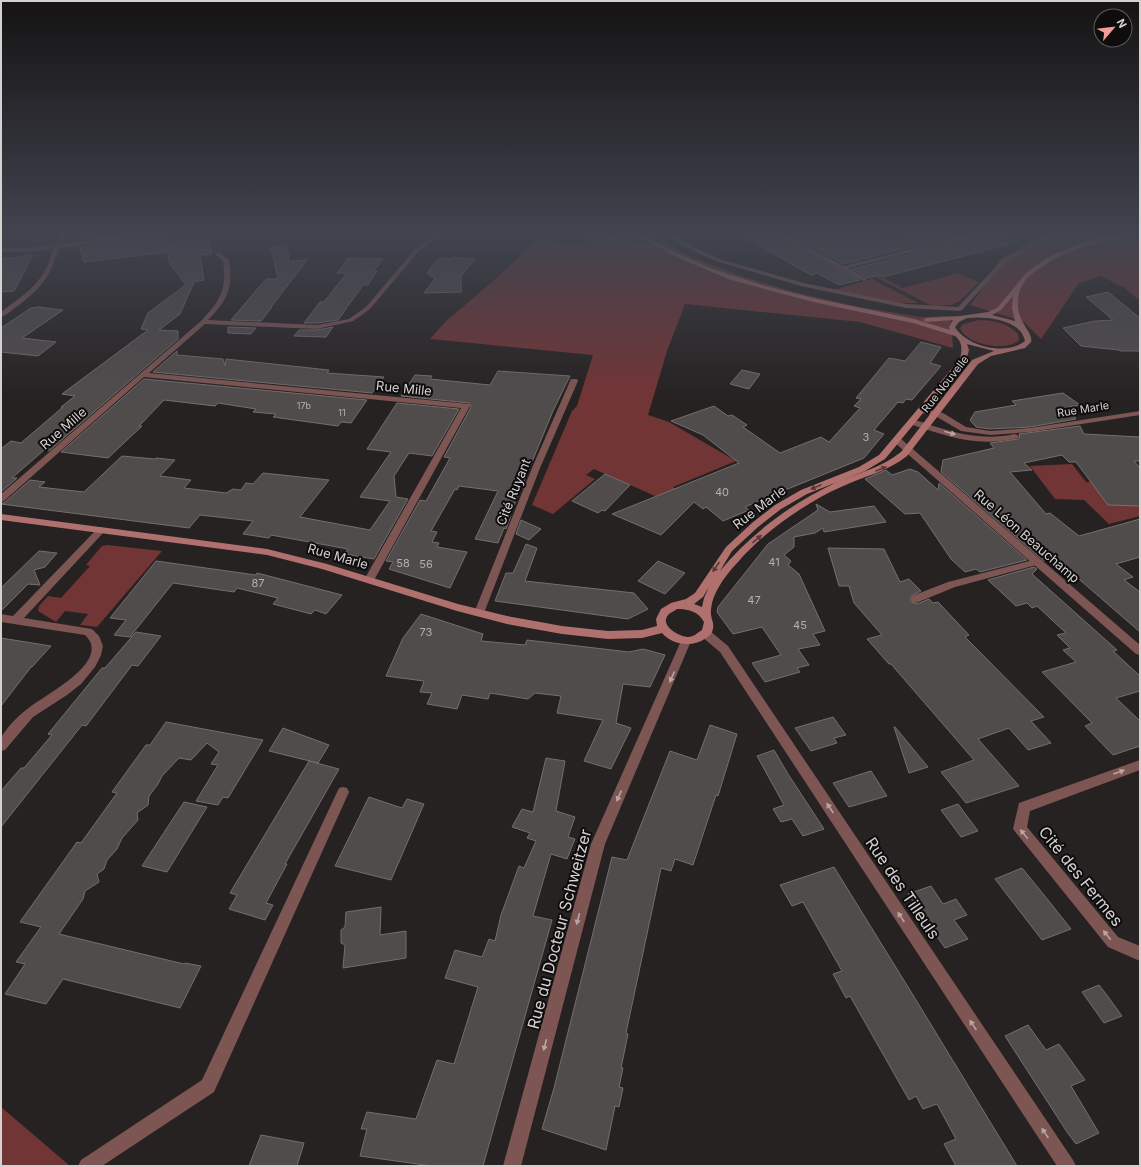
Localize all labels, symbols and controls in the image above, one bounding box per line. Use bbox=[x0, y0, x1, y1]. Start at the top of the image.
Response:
north arrow bbox=[1093, 8, 1133, 48]
text: N bbox=[1114, 16, 1130, 30]
street label: Rue Nouvelle bbox=[918, 353, 972, 415]
street label: Rue Mille bbox=[375, 377, 433, 399]
street label: Rue Marle bbox=[1056, 398, 1110, 420]
house number: 17b bbox=[297, 400, 312, 411]
street label: Rue Mille bbox=[37, 404, 89, 452]
house number: 11 bbox=[338, 407, 346, 418]
house number: 3 bbox=[863, 430, 870, 444]
one-way arrow bbox=[944, 430, 956, 436]
street label: Cité Ruyant bbox=[492, 456, 534, 528]
one-way arrow bbox=[876, 466, 887, 472]
street label: Rue Marle bbox=[729, 482, 789, 532]
one-way arrow bbox=[810, 484, 822, 490]
house number: 40 bbox=[715, 485, 729, 499]
street label: Rue Léon Beauchamp bbox=[971, 486, 1083, 586]
one-way arrow bbox=[751, 535, 762, 544]
street label: Rue Marle bbox=[306, 540, 370, 572]
house number: 41 bbox=[768, 555, 780, 569]
house number: 58 bbox=[396, 556, 410, 570]
house number: 56 bbox=[419, 557, 433, 571]
one-way arrow bbox=[713, 561, 720, 573]
house number: 87 bbox=[251, 576, 265, 590]
house number: 47 bbox=[747, 593, 761, 607]
house number: 45 bbox=[793, 618, 807, 632]
house number: 73 bbox=[420, 625, 433, 639]
one-way arrow bbox=[668, 671, 675, 683]
one-way arrow bbox=[1113, 769, 1125, 775]
one-way arrow bbox=[616, 790, 622, 801]
one-way arrow bbox=[826, 803, 834, 814]
street label: Cité des Fermes bbox=[1035, 822, 1127, 930]
street label: Rue du Docteur Schweitzer bbox=[523, 827, 595, 1031]
one-way arrow bbox=[1020, 829, 1029, 840]
street label: Rue des Tilleuls bbox=[862, 833, 944, 943]
one-way arrow bbox=[898, 911, 905, 923]
one-way arrow bbox=[575, 913, 581, 925]
one-way arrow bbox=[1102, 930, 1111, 940]
one-way arrow bbox=[969, 1020, 977, 1030]
one-way arrow bbox=[542, 1039, 548, 1051]
one-way arrow bbox=[1041, 1128, 1049, 1139]

